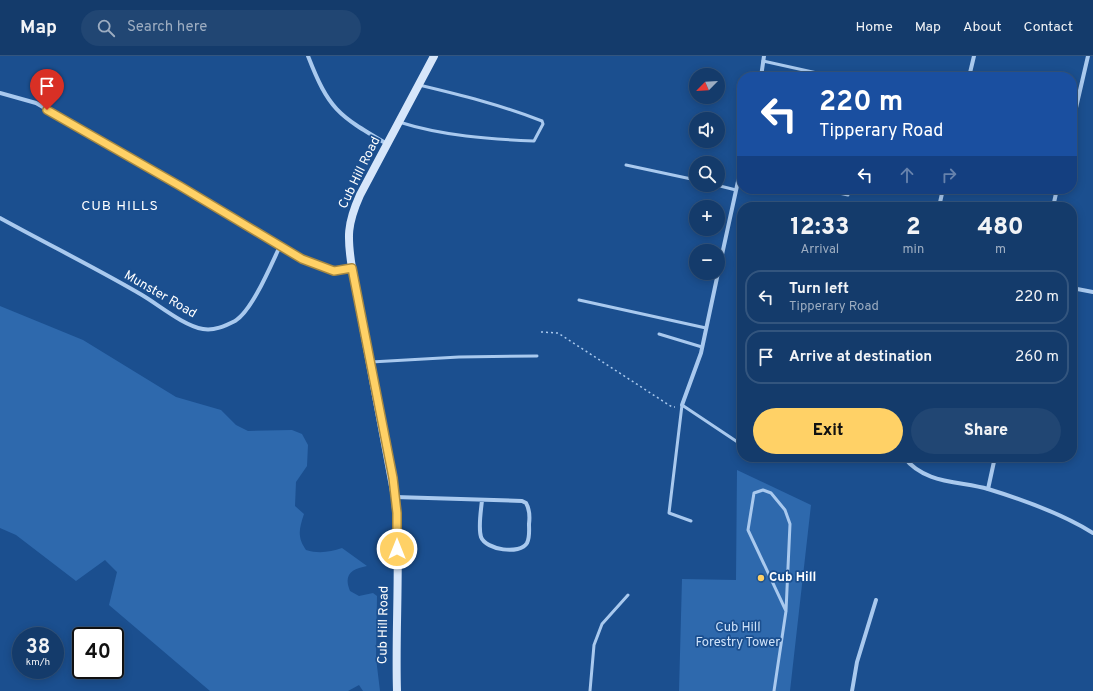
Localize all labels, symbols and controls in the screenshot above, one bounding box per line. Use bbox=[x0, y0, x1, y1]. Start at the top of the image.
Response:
search box bbox=[81, 10, 361, 46]
text: Map bbox=[20, 16, 57, 40]
icon: search bbox=[95, 17, 117, 39]
text: Search here bbox=[127, 18, 207, 37]
text: Home bbox=[856, 19, 893, 36]
text: Map bbox=[915, 19, 941, 36]
text: About bbox=[963, 19, 1002, 36]
text: Contact bbox=[1024, 19, 1073, 36]
north arrow bbox=[689, 68, 725, 104]
map controls bbox=[689, 68, 725, 280]
pin bbox=[30, 69, 64, 110]
icon: arrive bbox=[36, 75, 58, 97]
text: 220 m bbox=[819, 85, 903, 121]
icon: left bbox=[753, 88, 805, 140]
button: sound bbox=[689, 112, 725, 148]
text: Tipperary Road bbox=[819, 120, 943, 143]
street label: Cub Hill Road bbox=[336, 134, 384, 212]
button: search bbox=[689, 156, 725, 192]
icon: left bbox=[854, 164, 876, 186]
icon: ahead bbox=[896, 164, 918, 186]
icon: right bbox=[938, 164, 960, 186]
district label: CUB HILLS bbox=[81, 198, 159, 215]
button: + bbox=[689, 200, 725, 236]
text: 12:33 bbox=[790, 213, 849, 243]
text: 2 bbox=[906, 213, 921, 243]
text: 480 bbox=[977, 213, 1024, 243]
text: Arrival bbox=[800, 242, 839, 258]
text: min bbox=[903, 242, 924, 258]
text: m bbox=[995, 242, 1006, 258]
button: − bbox=[689, 244, 725, 280]
street label: Munster Road bbox=[121, 268, 199, 322]
text: Turn left bbox=[789, 280, 849, 299]
icon: left bbox=[755, 286, 777, 308]
text: 220 m bbox=[1015, 288, 1059, 307]
text: Tipperary Road bbox=[789, 299, 879, 315]
icon: arrive bbox=[755, 346, 777, 368]
text: Arrive at destination bbox=[789, 348, 932, 367]
text: 260 m bbox=[1015, 348, 1059, 367]
button: Exit bbox=[753, 408, 903, 454]
button: Share bbox=[911, 408, 1061, 454]
position arrow bbox=[376, 528, 418, 570]
place label: Cub Hill bbox=[769, 570, 816, 586]
marker: Cub Hill bbox=[756, 573, 766, 583]
street label: Cub Hill Road bbox=[375, 586, 393, 664]
park label: Cub Hill Forestry Tower bbox=[696, 620, 780, 651]
speed limit sign: 40 bbox=[72, 627, 124, 679]
text: 38 bbox=[26, 635, 50, 661]
text: km/h bbox=[26, 656, 50, 669]

